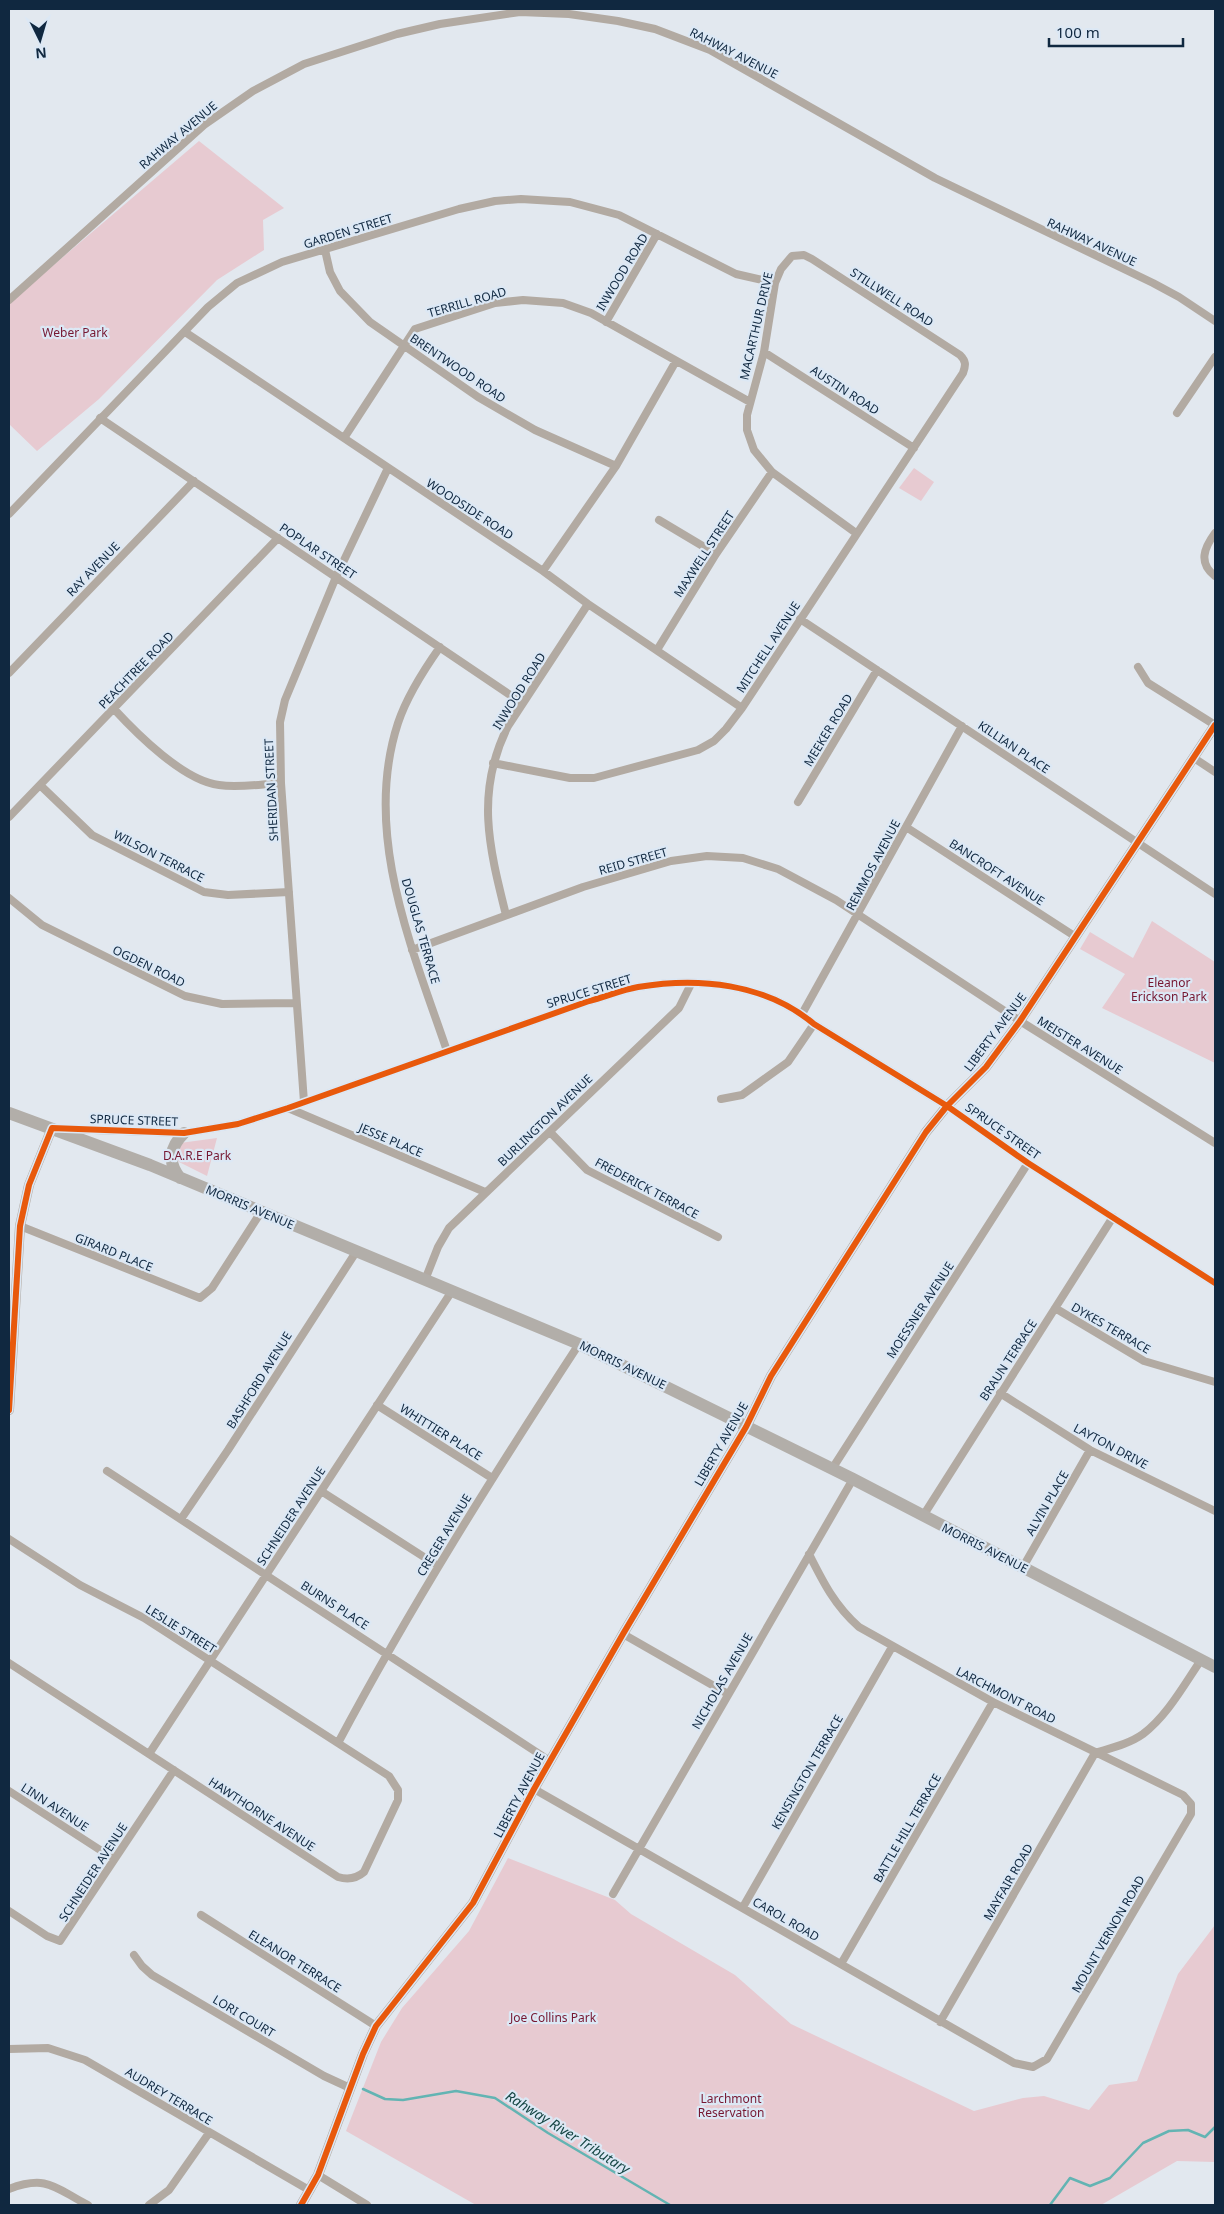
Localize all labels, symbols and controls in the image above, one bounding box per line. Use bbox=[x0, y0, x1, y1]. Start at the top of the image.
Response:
north arrow bbox=[15, 15, 65, 65]
scale bar bbox=[1049, 15, 1183, 47]
text: 100 m bbox=[1056, 22, 1100, 42]
street label: RAHWAY AVENUE bbox=[687, 23, 781, 83]
text: N bbox=[35, 43, 48, 63]
street label: RAHWAY AVENUE bbox=[135, 97, 221, 173]
street label: GARDEN STREET bbox=[301, 209, 395, 253]
street label: RAHWAY AVENUE bbox=[1044, 214, 1140, 270]
street label: INWOOD ROAD bbox=[592, 230, 652, 314]
street label: STILLWELL ROAD bbox=[847, 264, 937, 330]
street label: MACARTHUR DRIVE bbox=[735, 270, 777, 382]
street label: TERRILL ROAD bbox=[426, 283, 509, 321]
park label: Weber Park bbox=[42, 324, 108, 341]
street label: BRENTWOOD ROAD bbox=[407, 330, 510, 407]
street label: AUSTIN ROAD bbox=[807, 361, 883, 419]
street label: WOODSIDE ROAD bbox=[423, 474, 517, 544]
street label: MAXWELL STREET bbox=[670, 507, 738, 601]
street label: POPLAR STREET bbox=[276, 519, 360, 583]
street label: RAY AVENUE bbox=[63, 538, 123, 600]
street label: MITCHELL AVENUE bbox=[732, 598, 804, 696]
street label: PEACHTREE ROAD bbox=[95, 627, 178, 712]
street label: INWOOD ROAD bbox=[489, 649, 550, 733]
street label: MEEKER ROAD bbox=[800, 690, 857, 769]
street label: KILLIAN PLACE bbox=[975, 717, 1053, 777]
street label: SHERIDAN STREET bbox=[260, 738, 282, 842]
street label: REMMOS AVENUE bbox=[842, 817, 904, 913]
street label: WILSON TERRACE bbox=[111, 826, 207, 886]
street label: BANCROFT AVENUE bbox=[946, 835, 1048, 909]
street label: REID STREET bbox=[597, 843, 670, 879]
street label: DOUGLAS TERRACE bbox=[398, 876, 444, 986]
street label: OGDEN ROAD bbox=[110, 941, 188, 991]
street label: SPRUCE STREET bbox=[544, 970, 634, 1012]
park label: Eleanor Erickson Park bbox=[1131, 974, 1207, 1005]
street label: LIBERTY AVENUE bbox=[960, 989, 1030, 1075]
street label: MEISTER AVENUE bbox=[1034, 1012, 1126, 1078]
street label: BURLINGTON AVENUE bbox=[494, 1070, 596, 1170]
street label: SPRUCE STREET bbox=[962, 1099, 1044, 1163]
street label: SPRUCE STREET bbox=[90, 1110, 179, 1130]
street label: JESSE PLACE bbox=[355, 1118, 426, 1161]
park label: D.A.R.E Park bbox=[163, 1147, 232, 1164]
street label: FREDERICK TERRACE bbox=[592, 1153, 702, 1223]
street label: MORRIS AVENUE bbox=[203, 1181, 297, 1233]
street label: GIRARD PLACE bbox=[73, 1229, 155, 1275]
street label: MOESSNER AVENUE bbox=[882, 1258, 958, 1362]
street label: DYKES TERRACE bbox=[1068, 1298, 1154, 1358]
street label: BRAUN TERRACE bbox=[975, 1316, 1041, 1404]
street label: BASHFORD AVENUE bbox=[222, 1328, 296, 1432]
street label: MORRIS AVENUE bbox=[577, 1337, 669, 1393]
street label: LIBERTY AVENUE bbox=[690, 1399, 752, 1489]
street label: WHITTIER PLACE bbox=[397, 1400, 485, 1464]
street label: LAYTON DRIVE bbox=[1071, 1419, 1151, 1473]
street label: SCHNEIDER AVENUE bbox=[253, 1463, 329, 1569]
street label: ALVIN PLACE bbox=[1022, 1467, 1072, 1539]
street label: CREGER AVENUE bbox=[413, 1491, 475, 1579]
street label: MORRIS AVENUE bbox=[939, 1519, 1031, 1577]
street label: BURNS PLACE bbox=[298, 1577, 372, 1633]
street label: LESLIE STREET bbox=[142, 1600, 220, 1658]
street label: NICHOLAS AVENUE bbox=[688, 1630, 756, 1732]
street label: LARCHMONT ROAD bbox=[953, 1662, 1059, 1728]
street label: KENSINGTON TERRACE bbox=[767, 1712, 847, 1832]
street label: LIBERTY AVENUE bbox=[489, 1749, 549, 1841]
street label: BATTLE HILL TERRACE bbox=[869, 1771, 945, 1885]
street label: HAWTHORNE AVENUE bbox=[205, 1773, 319, 1855]
street label: LINN AVENUE bbox=[18, 1779, 92, 1835]
street label: SCHNEIDER AVENUE bbox=[55, 1819, 131, 1925]
street label: MAYFAIR ROAD bbox=[979, 1840, 1037, 1923]
street label: MOUNT VERNON ROAD bbox=[1067, 1872, 1149, 1996]
street label: CAROL ROAD bbox=[749, 1893, 823, 1945]
street label: ELEANOR TERRACE bbox=[245, 1926, 345, 1996]
street label: LORI COURT bbox=[210, 1991, 279, 2041]
park label: Joe Collins Park bbox=[509, 2009, 597, 2026]
street label: AUDREY TERRACE bbox=[122, 2063, 216, 2129]
water label: Rahway River Tributary bbox=[502, 2086, 635, 2179]
park label: Larchmont Reservation bbox=[698, 2090, 764, 2121]

